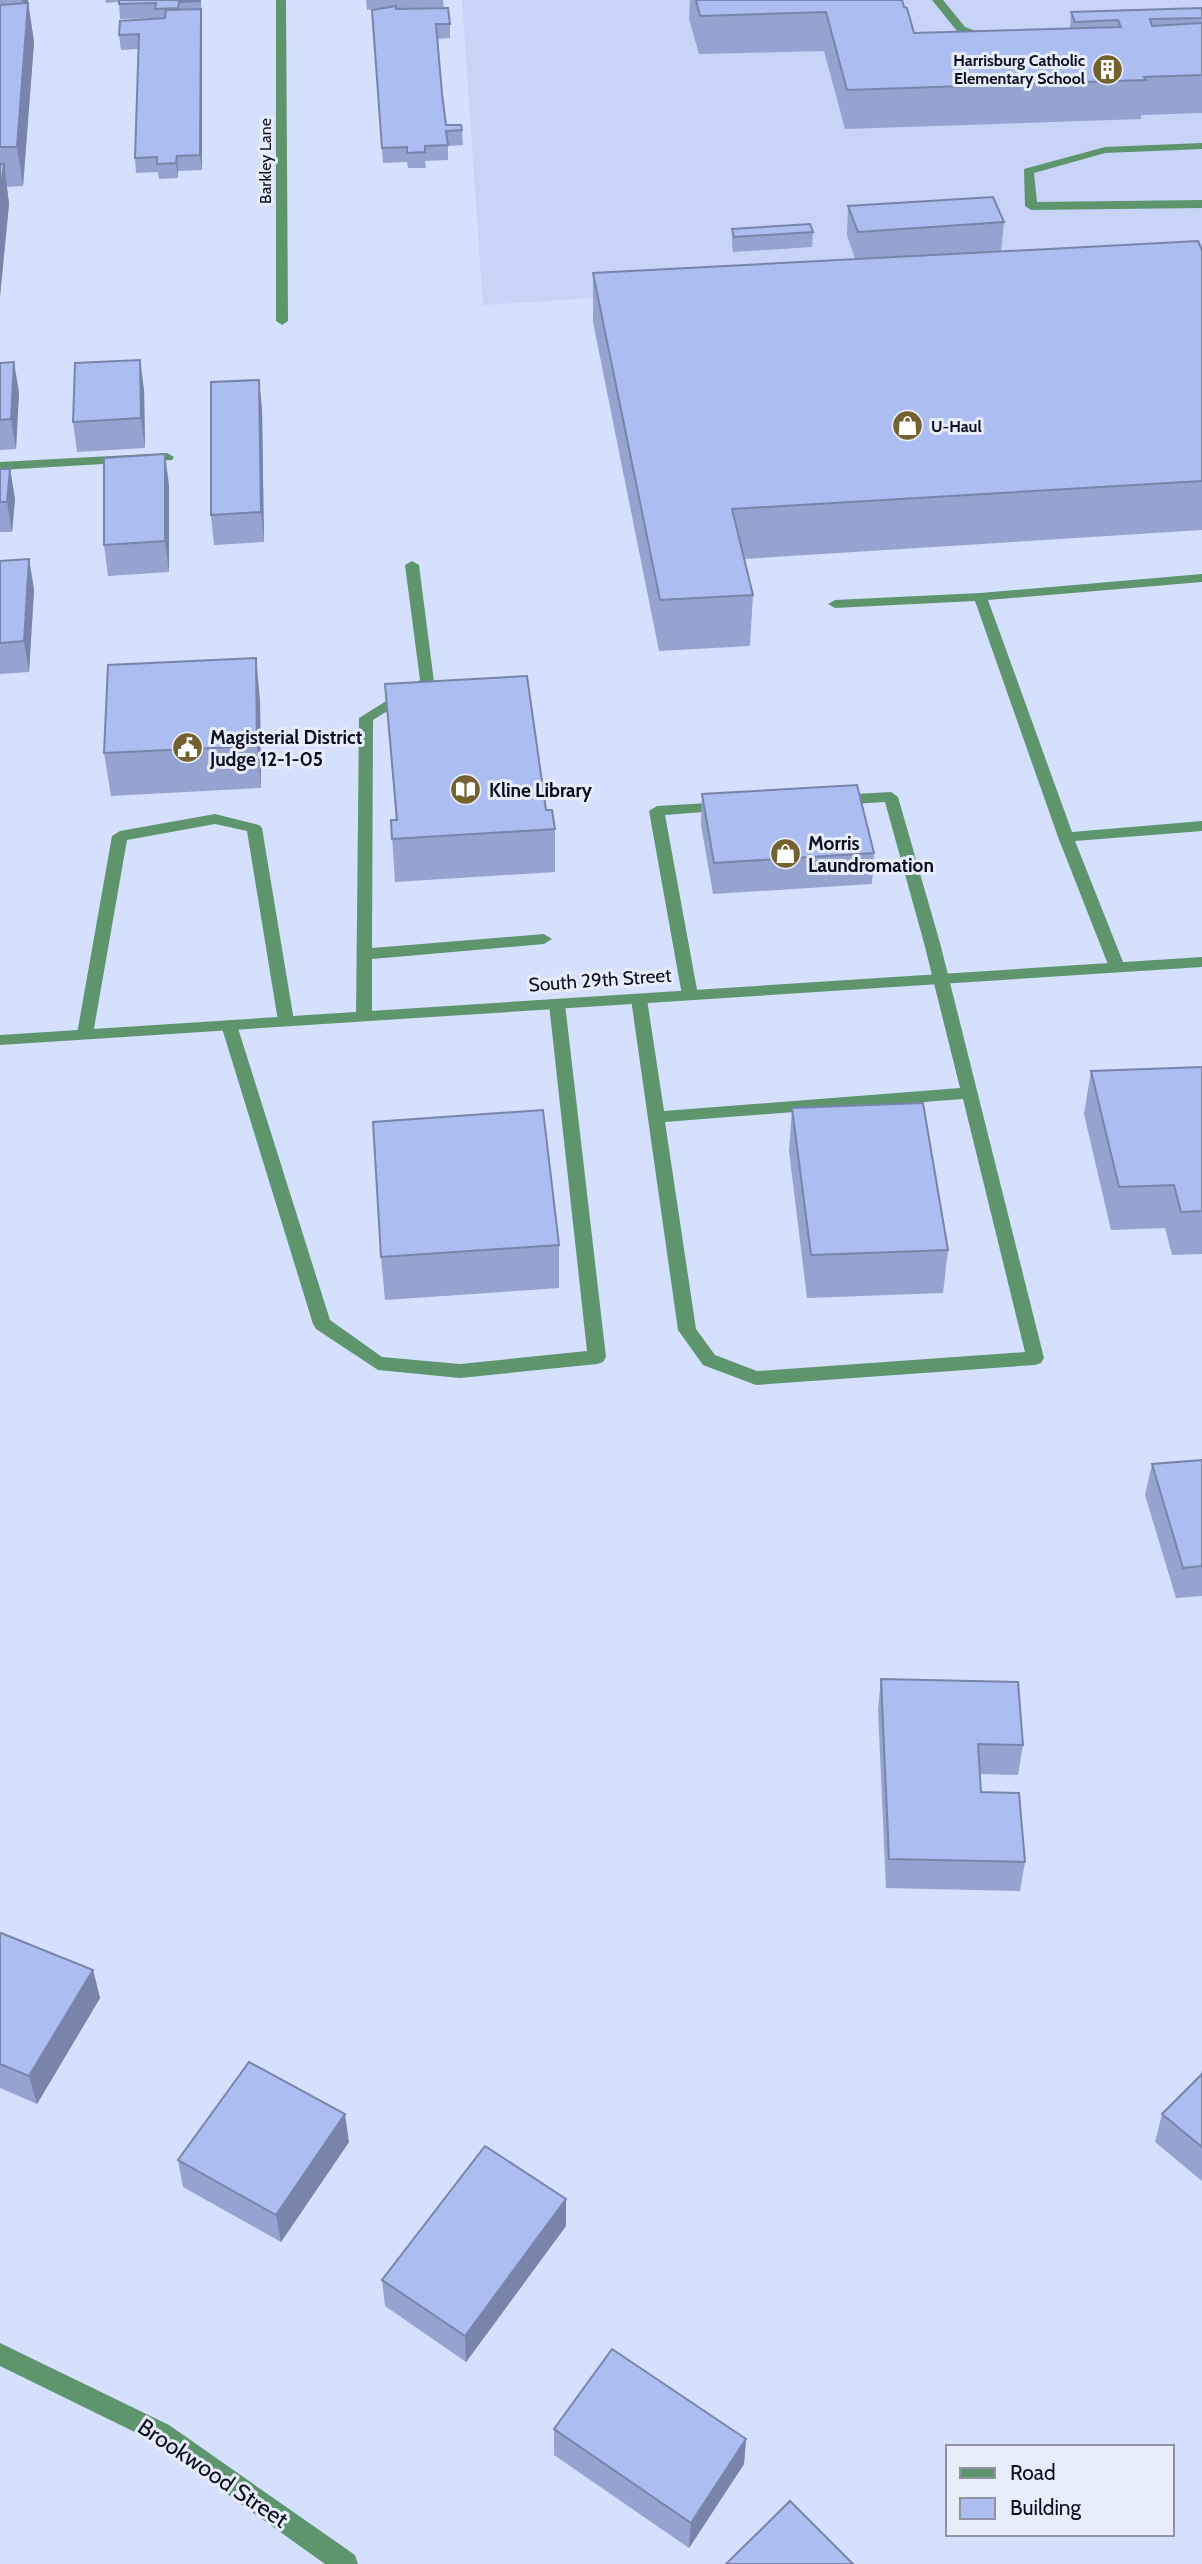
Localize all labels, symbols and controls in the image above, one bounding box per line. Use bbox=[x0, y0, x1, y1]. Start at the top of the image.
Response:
place label: Harrisburg Catholic Elementary School bbox=[953, 51, 1085, 88]
building icon: Harrisburg Catholic Elementary School bbox=[1091, 52, 1125, 86]
street label: Barkley Lane bbox=[256, 118, 275, 204]
shop icon: U-Haul bbox=[891, 409, 925, 443]
place label: U-Haul bbox=[931, 417, 982, 436]
place label: Magisterial District Judge 12-1-05 bbox=[209, 726, 363, 771]
public building icon: Magisterial District Judge 12-1-05 bbox=[170, 731, 204, 765]
library icon: Kline Library bbox=[449, 773, 483, 807]
place label: Kline Library bbox=[489, 779, 593, 802]
place label: Morris Laundromation bbox=[808, 832, 934, 877]
shop icon: Morris Laundromation bbox=[768, 837, 802, 871]
street label: South 29th Street bbox=[528, 963, 673, 996]
street label: Brookwood Street bbox=[133, 2412, 294, 2534]
legend bbox=[946, 2445, 1174, 2536]
text: Road bbox=[1010, 2460, 1056, 2485]
text: Building bbox=[1010, 2495, 1082, 2520]

